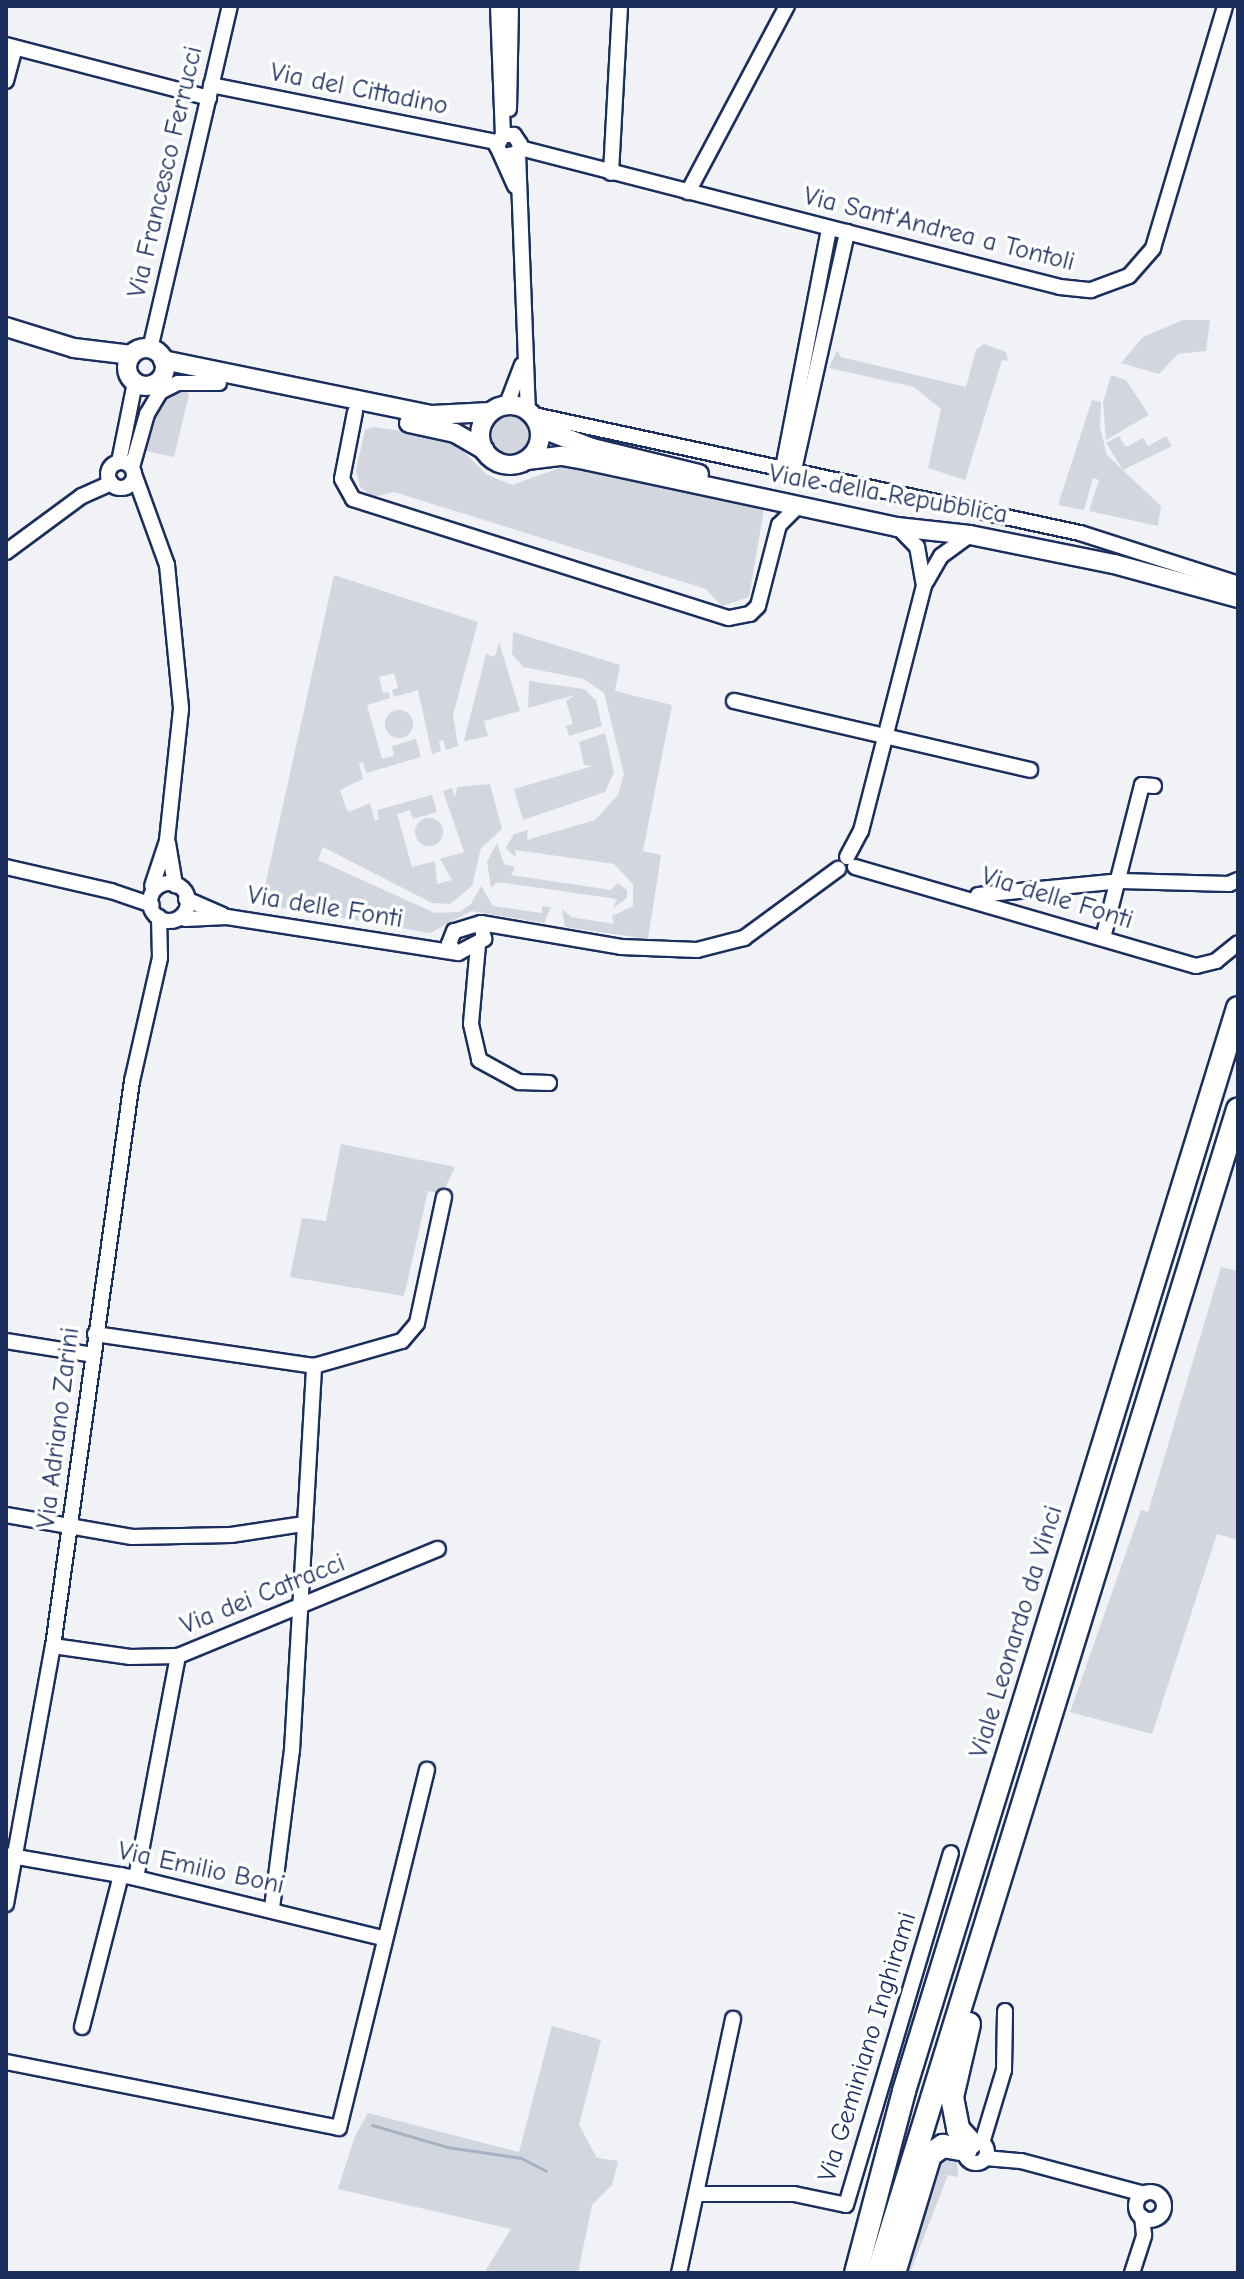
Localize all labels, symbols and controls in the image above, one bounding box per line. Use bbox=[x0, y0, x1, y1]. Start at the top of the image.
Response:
street label: Via Francesco Ferrucci bbox=[122, 43, 210, 301]
street label: Via del Cittadino bbox=[268, 57, 450, 123]
street label: Via Sant'Andrea a Tontoli bbox=[800, 181, 1078, 279]
street label: Viale della Repubblica bbox=[766, 459, 1010, 531]
street label: Via delle Fonti bbox=[977, 861, 1137, 937]
street label: Via delle Fonti bbox=[245, 880, 405, 936]
street label: Via Adriano Zarini bbox=[31, 1326, 87, 1530]
street label: Viale Leonardo da Vinci bbox=[964, 1502, 1070, 1762]
street label: Via dei Catracci bbox=[176, 1548, 350, 1642]
street label: Via Emilio Boni bbox=[115, 1836, 287, 1902]
street label: Via Geminiano Inghirami bbox=[812, 1908, 924, 2186]

